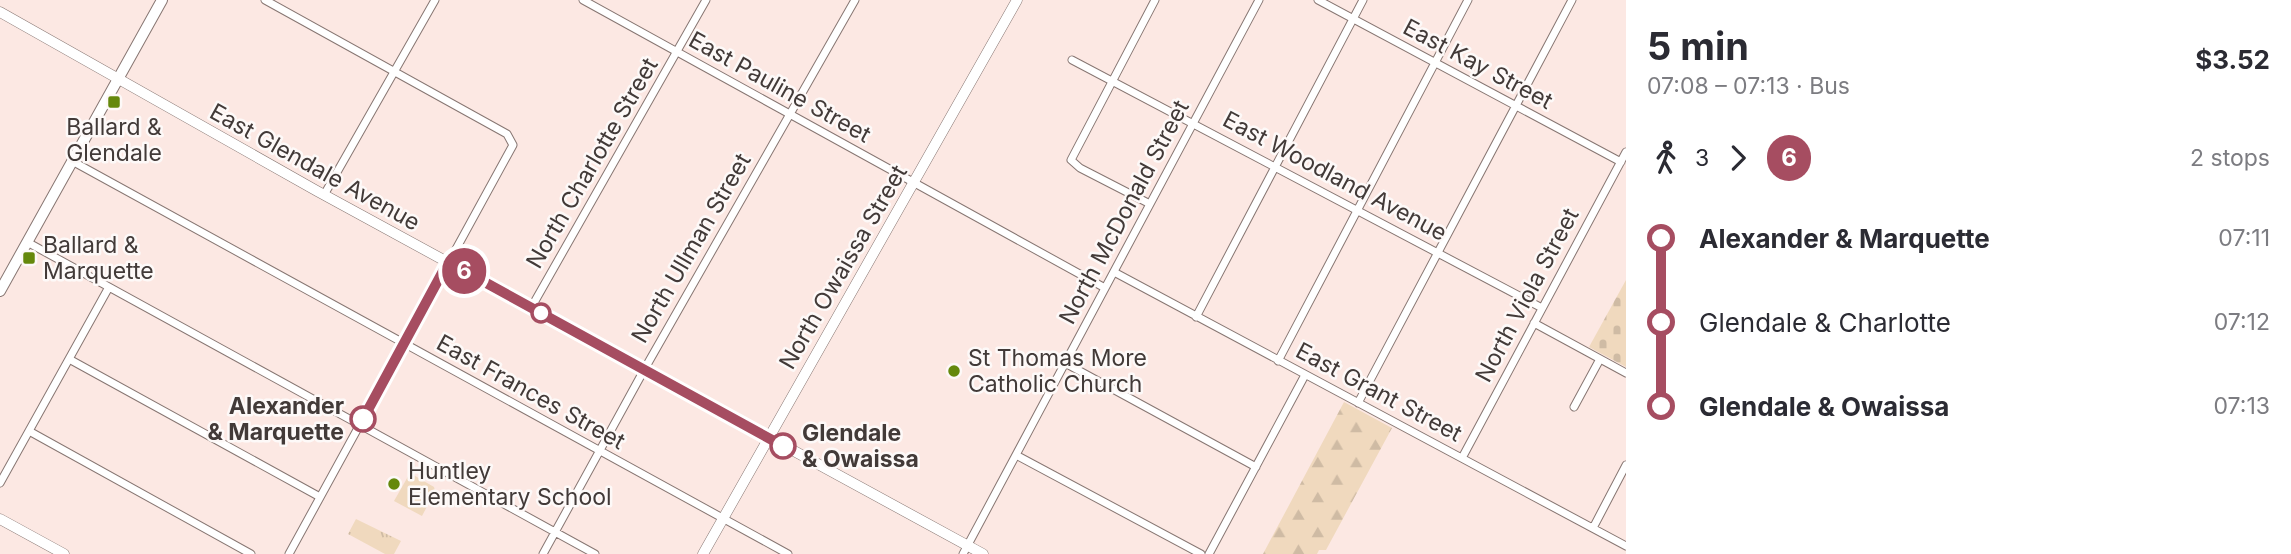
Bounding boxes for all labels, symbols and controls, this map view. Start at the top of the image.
street label: East Kay Street [1398,13,1558,115]
text: 5 min [1647,23,1749,69]
street label: East Pauline Street [684,25,876,149]
text: $3.52 [2195,44,2270,75]
street label: North Charlotte Street [520,52,664,273]
text: 07:08 – 07:13 · Bus [1647,72,1850,100]
marker: Ballard & Glendale [106,94,122,110]
street label: North McDonald Street [1053,95,1195,329]
street label: East Glendale Avenue [205,98,425,236]
street label: East Woodland Avenue [1218,105,1452,247]
place label: Ballard & Glendale [66,113,162,167]
icon: walk [1647,139,1685,177]
icon: forward [1719,139,1757,177]
text: 6 [1781,143,1797,172]
text: 3 [1695,144,1709,172]
text: 2 stops [2190,144,2270,172]
street label: North Ullman Street [625,148,757,348]
street label: North Owaissa Street [773,159,913,374]
street label: North Viola Street [1469,203,1585,387]
text: Alexander & Marquette [1699,223,1990,254]
text: 07:11 [2218,224,2270,252]
place label: Ballard & Marquette [43,231,154,285]
line badge: 6 [441,248,487,294]
marker: Ballard & Marquette [21,250,37,266]
text: 6 [456,256,472,285]
unlabelled marker [531,303,551,323]
text: Glendale & Charlotte [1699,307,1951,338]
text: 07:12 [2214,308,2270,336]
street label: East Frances Street [432,329,630,456]
street label: East Grant Street [1291,336,1467,448]
place label: St Thomas More Catholic Church [968,344,1147,398]
marker: St Thomas More Catholic Church [946,363,962,379]
text: Glendale & Owaissa [1699,391,1949,422]
place label: Alexander & Marquette [207,392,344,446]
text: 07:13 [2214,392,2270,420]
marker: Alexander & Marquette [350,406,376,432]
place label: Glendale & Owaissa [802,419,919,473]
marker: Glendale & Owaissa [770,433,796,459]
place label: Huntley Elementary School [408,457,612,511]
marker: Huntley Elementary School [386,476,402,492]

